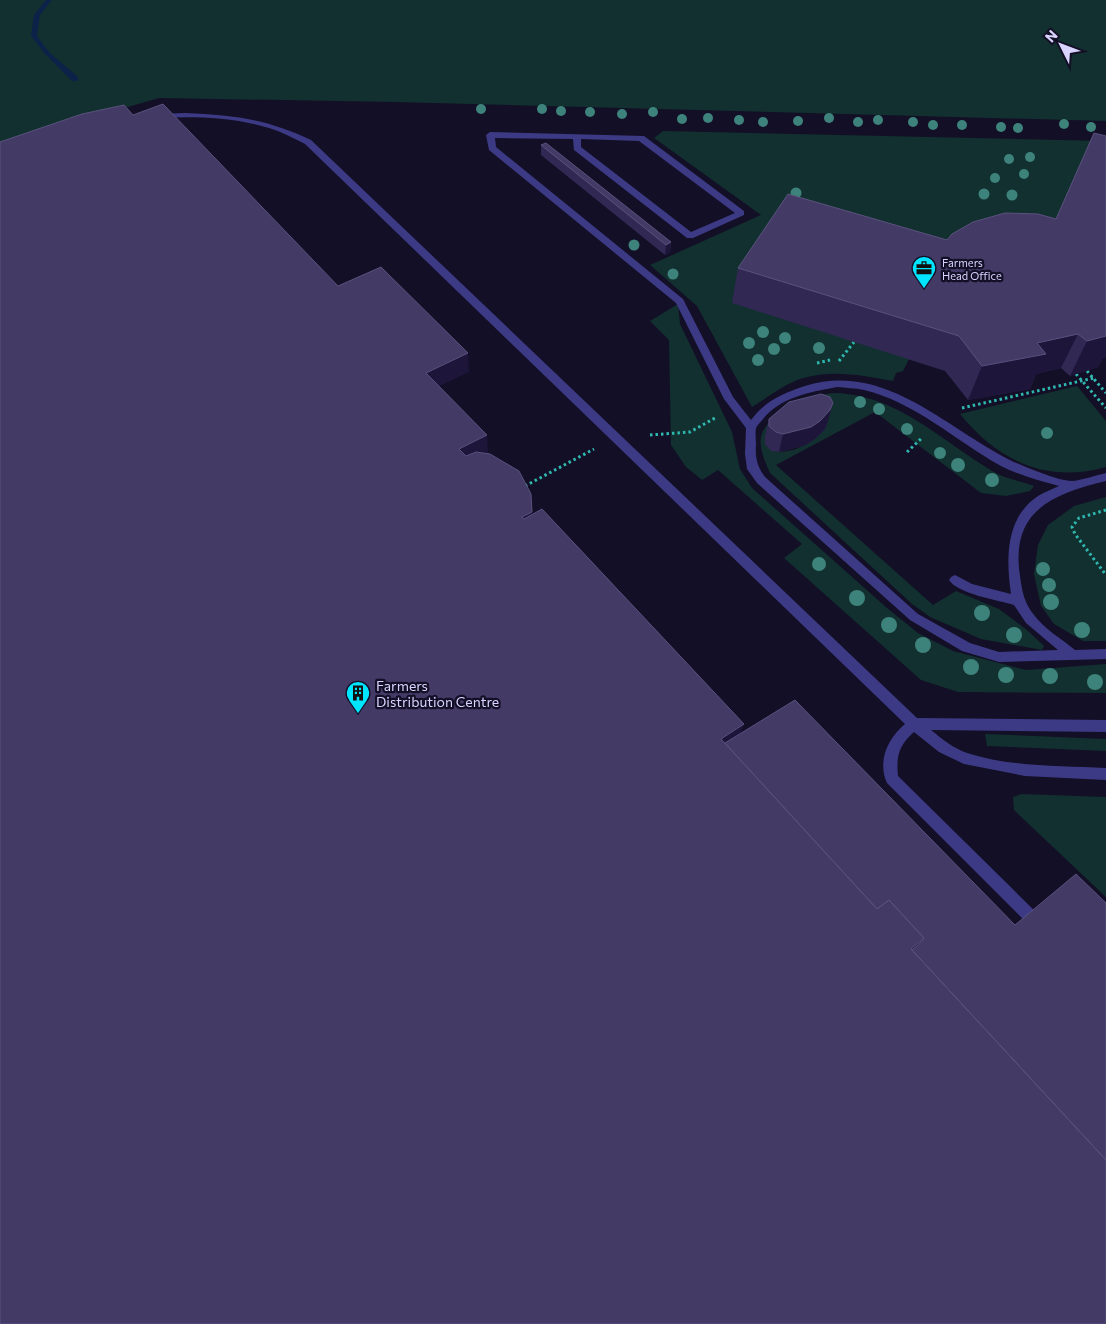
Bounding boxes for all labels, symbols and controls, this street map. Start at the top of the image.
north arrow [1036,20,1086,70]
text: N [1041,26,1061,46]
office icon: Farmers Head Office [911,255,937,289]
place label: Farmers Head Office [942,256,1002,282]
place label: Farmers Distribution Centre [376,677,499,710]
building icon: Farmers Distribution Centre [345,680,371,714]

